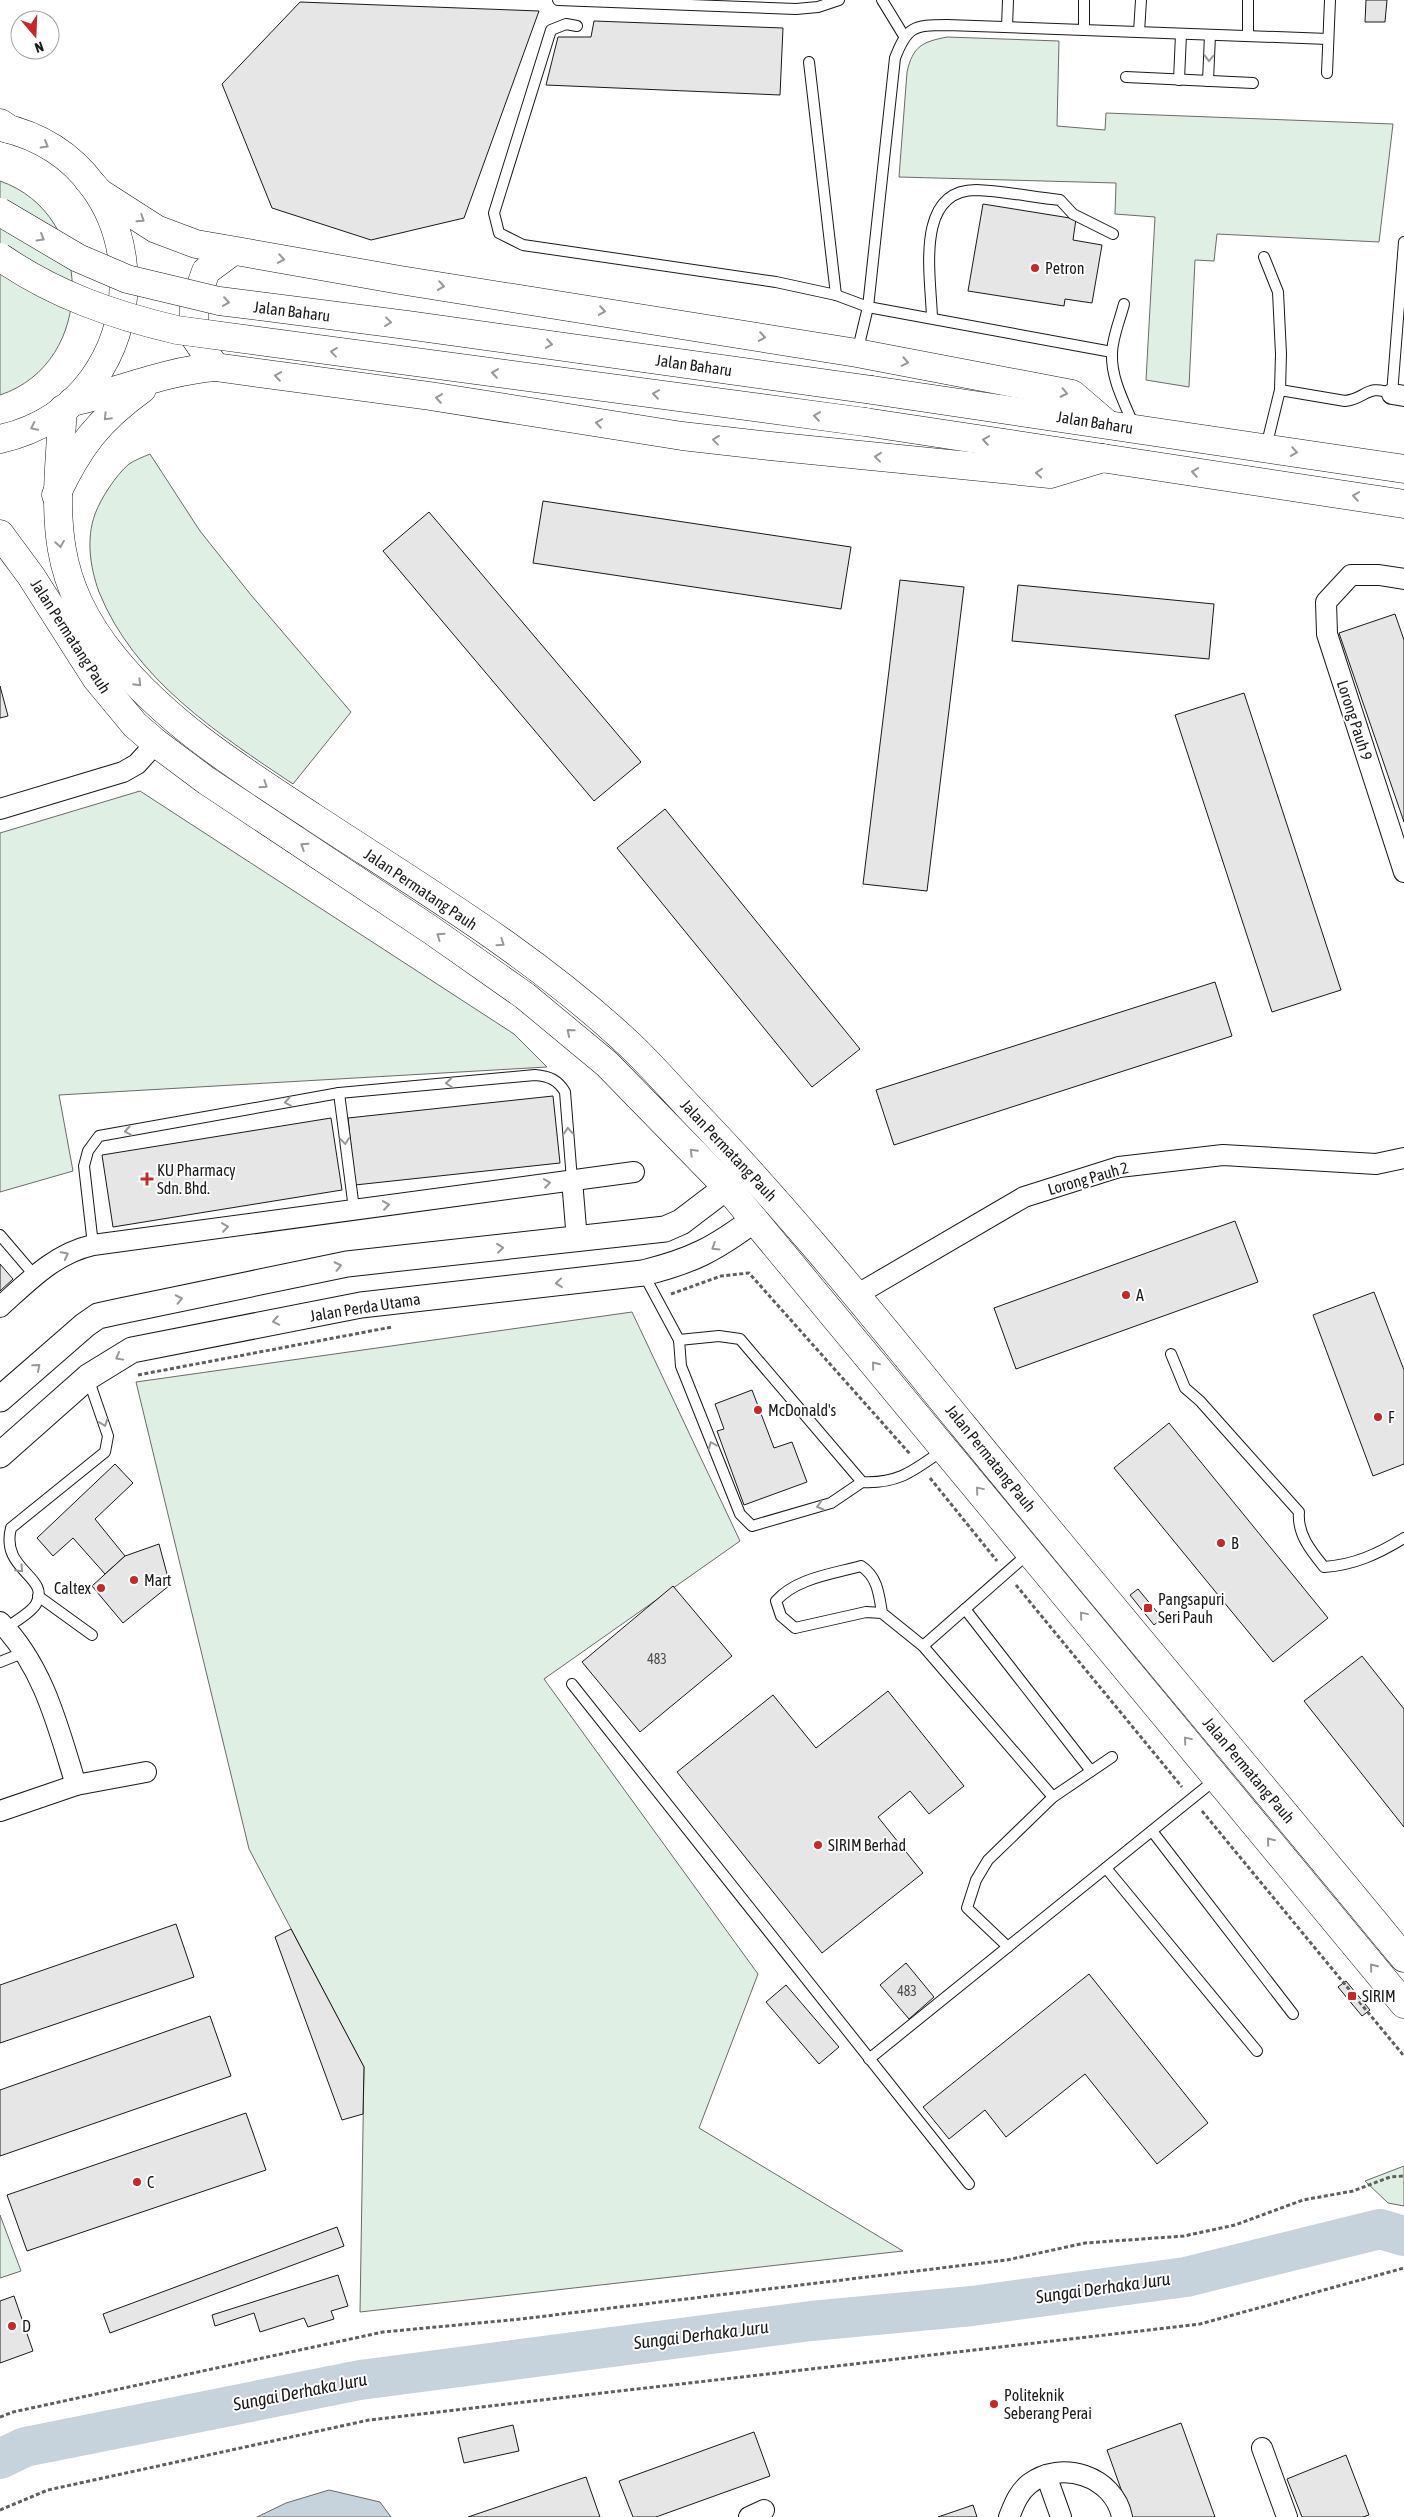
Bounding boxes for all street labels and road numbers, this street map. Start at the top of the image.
street label: Jalan Baharu [253,297,331,325]
street label: Jalan Baharu [655,351,733,379]
street label: Jalan Baharu [1056,407,1134,437]
street label: Jalan Permatang Pauh [27,576,115,697]
street label: Lorong Pauh 9 [1333,678,1376,763]
street label: Jalan Permatang Pauh [361,845,481,934]
street label: Jalan Permatang Pauh [677,1096,781,1205]
street label: Lorong Pauh 2 [1046,1158,1131,1199]
street label: Jalan Perda Utama [309,1289,421,1325]
street label: Jalan Permatang Pauh [942,1401,1040,1516]
street label: Jalan Permatang Pauh [1199,1714,1298,1827]

